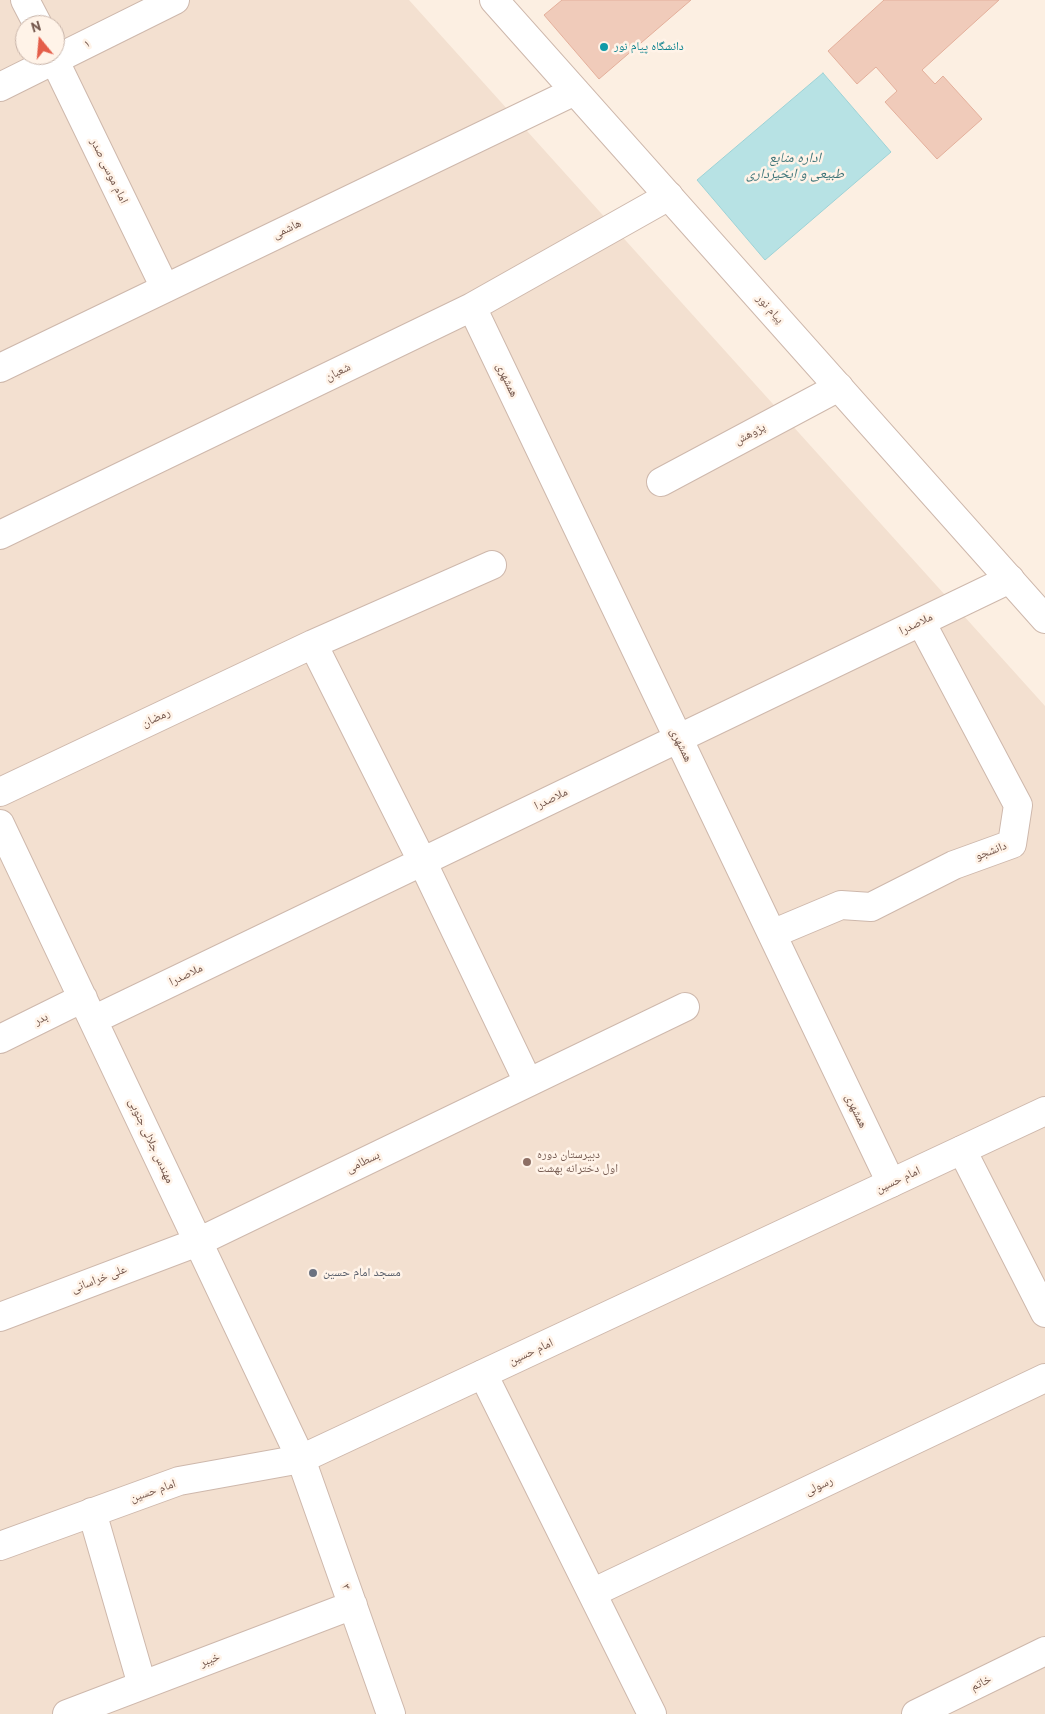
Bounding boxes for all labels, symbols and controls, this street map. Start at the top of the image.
north arrow [15,15,65,65]
text: N [29,17,43,37]
street label: ۱ [81,36,93,52]
place label: دانشگاه پیام نور [614,40,684,54]
marker: دانشگاه پیام نور [598,41,610,53]
street label: امام موسی صدر [87,136,131,206]
water label: اداره منابع طبیعی و ابخیزداری [746,150,844,182]
street label: هاشمی [270,216,304,242]
street label: پیام نور [753,292,787,326]
street label: شعبان [323,360,353,384]
street label: همشهری [493,361,521,399]
street label: پژوهش [732,420,768,448]
street label: ملاصدرا [897,610,935,638]
street label: رمضان [140,705,172,731]
street label: همشهری [667,726,695,764]
street label: ملاصدرا [532,785,570,813]
street label: دانشجو [973,838,1009,864]
street label: ملاصدرا [167,961,205,989]
street label: بدر [32,1010,50,1028]
street label: همشهری [842,1092,870,1130]
street label: مهندس جلالی جنوبی [125,1096,177,1186]
street label: بسطامی [344,1148,382,1176]
place label: دبیرستان دوره اول دخترانه بهشت [537,1148,618,1176]
marker: دبیرستان دوره اول دخترانه بهشت [521,1156,533,1168]
street label: امام حسین [873,1163,923,1197]
street label: علی خراسانی [69,1262,129,1296]
place label: مسجد امام حسین [323,1266,401,1280]
marker: مسجد امام حسین [307,1267,319,1279]
street label: امام حسین [506,1335,556,1369]
street label: رسولی [803,1473,835,1499]
street label: امام حسین [128,1476,178,1506]
street label: ۳ [338,1582,354,1592]
street label: خیبر [198,1650,222,1670]
street label: خاتم [968,1672,994,1694]

